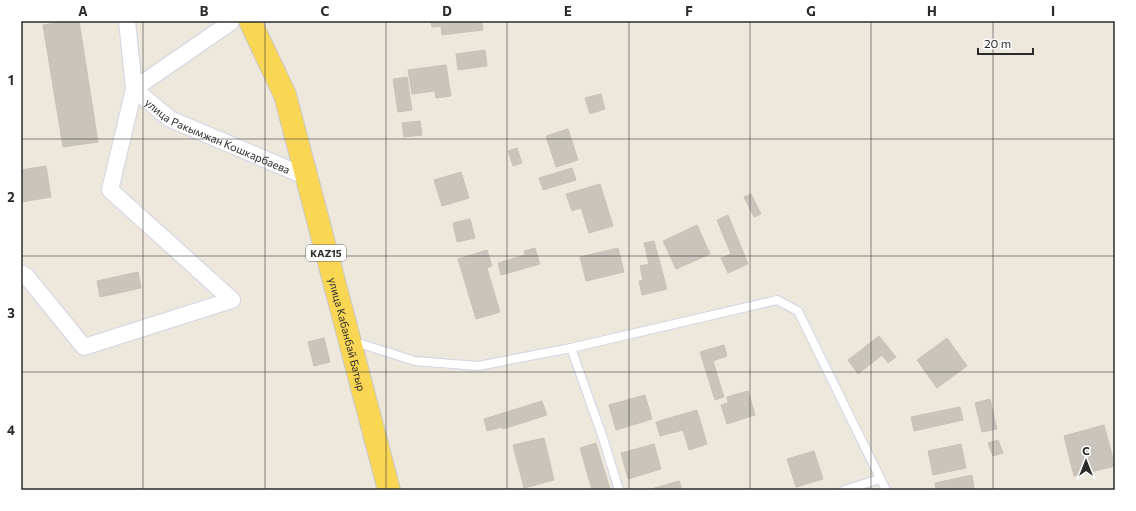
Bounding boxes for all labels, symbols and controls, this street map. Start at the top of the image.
text: A [78,3,88,19]
text: B [200,3,209,19]
text: C [321,3,330,19]
text: D [442,3,452,19]
text: E [564,3,572,19]
text: F [685,3,693,19]
text: G [806,3,816,19]
text: H [927,3,937,19]
text: I [1051,3,1055,19]
scale bar [978,30,1033,56]
text: 20 m [984,36,1011,50]
text: 1 [8,72,14,88]
street label: улица Ракымжан Кошкарбаева [143,95,292,176]
text: 2 [7,189,15,205]
road number: KAZ15 [306,245,346,261]
street label: улица Кабанбай Батыр [327,276,369,392]
text: 3 [7,305,15,321]
text: 4 [7,422,15,438]
north arrow [1066,441,1106,481]
text: С [1082,444,1090,457]

